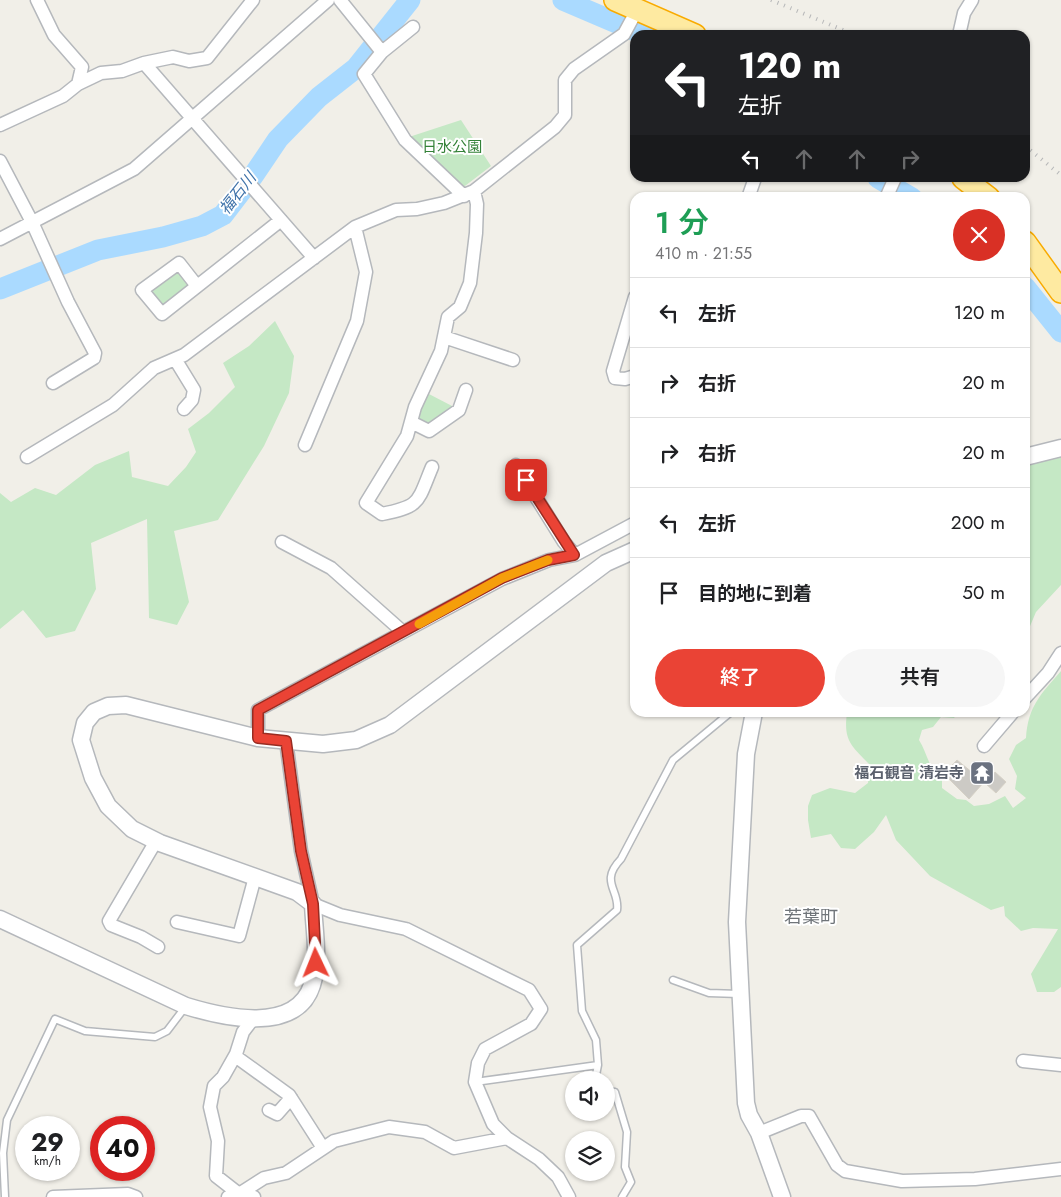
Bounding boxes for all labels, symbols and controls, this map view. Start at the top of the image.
text: 120 m [738,41,841,91]
icon: left [655,50,720,115]
text: 左折 [738,89,782,121]
park label: 日水公園 [422,136,482,158]
icon: left [737,145,765,173]
icon: ahead [790,145,818,173]
icon: ahead [843,145,871,173]
icon: right [896,145,924,173]
water label: 福石川 [214,166,262,219]
text: 1 分 [655,201,709,244]
button: close [953,209,1005,261]
text: 410 m · 21:55 [655,242,752,265]
icon: left [655,299,683,327]
text: 120 m [954,299,1005,326]
text: 左折 [698,300,736,327]
icon: right [655,369,683,397]
text: 20 m [962,369,1005,396]
text: 右折 [698,370,736,397]
icon: right [655,439,683,467]
text: 20 m [962,439,1005,466]
text: 右折 [698,440,736,467]
pin [505,459,547,501]
icon: arrive [512,466,540,494]
icon: left [655,509,683,537]
text: 200 m [951,509,1005,536]
text: 左折 [698,510,736,537]
icon: arrive [655,579,683,607]
text: 50 m [962,579,1005,606]
text: 目的地に到着 [698,580,812,607]
button: 終了 [655,649,825,707]
button: 共有 [835,649,1005,707]
temple icon: 福石観音 清岩寺 [969,760,995,786]
place label: 福石観音 清岩寺 [853,762,964,784]
district label: 若葉町 [784,904,838,930]
position arrow [289,936,341,988]
map controls [565,1071,615,1181]
button: sound [565,1071,615,1121]
speed limit sign: 40 [90,1116,155,1181]
text: 29 [31,1124,64,1160]
button: layers [565,1131,615,1181]
text: km/h [34,1152,61,1170]

